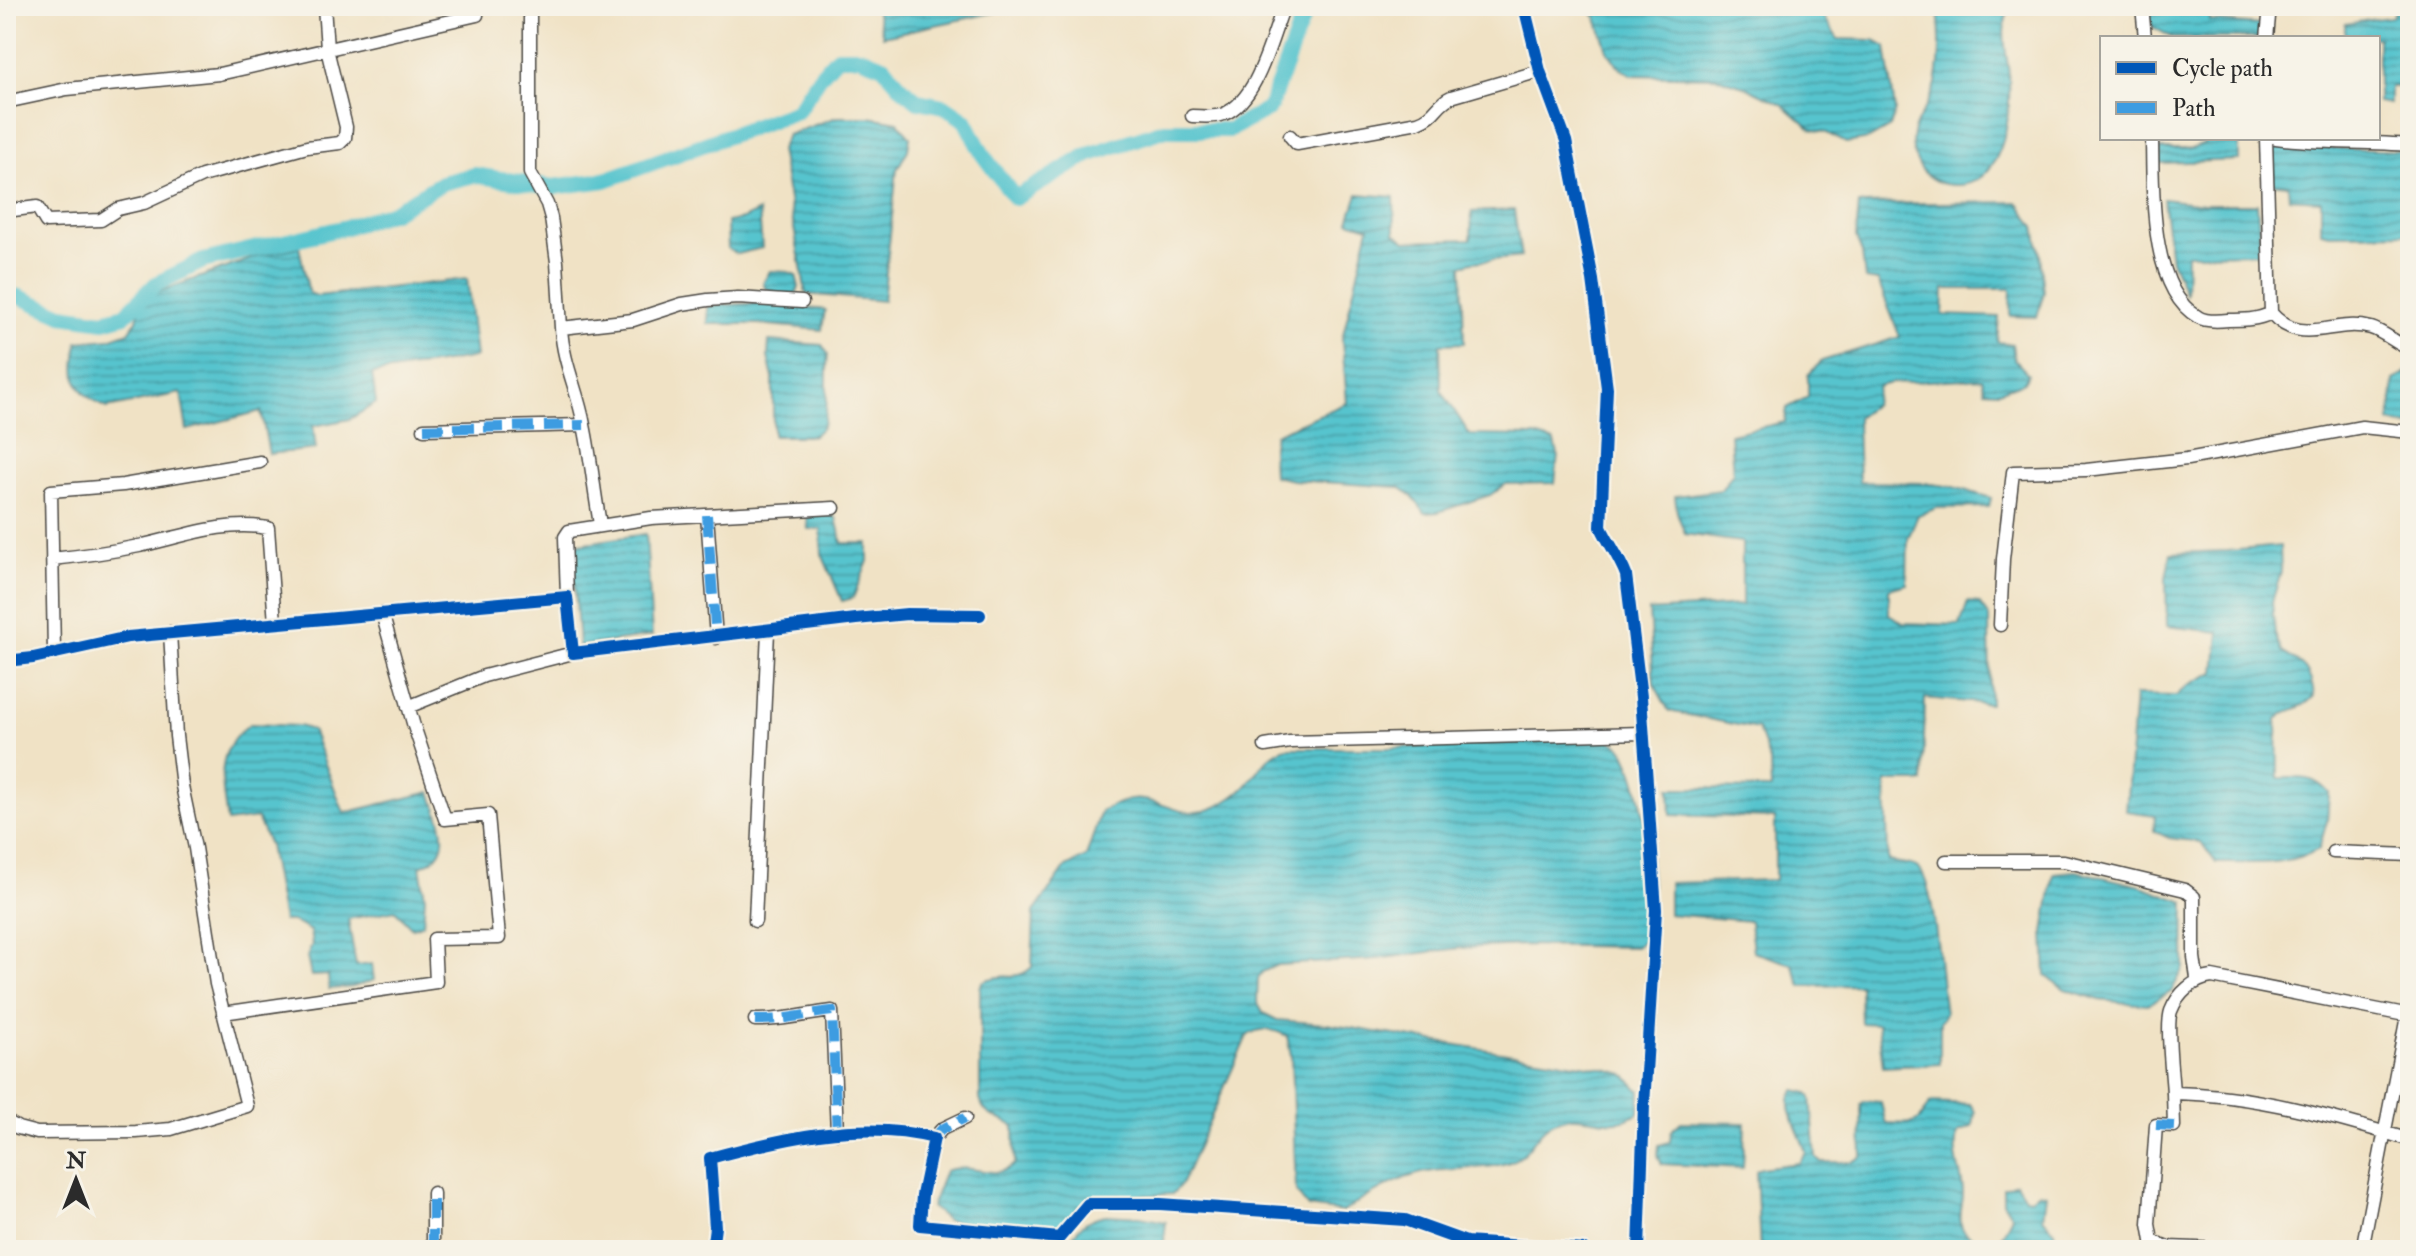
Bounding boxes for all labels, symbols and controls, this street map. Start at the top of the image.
legend [2100,36,2380,140]
text: Cycle path [2172,53,2273,84]
text: Path [2172,93,2216,124]
north arrow [36,1140,116,1220]
text: N [65,1147,86,1175]

